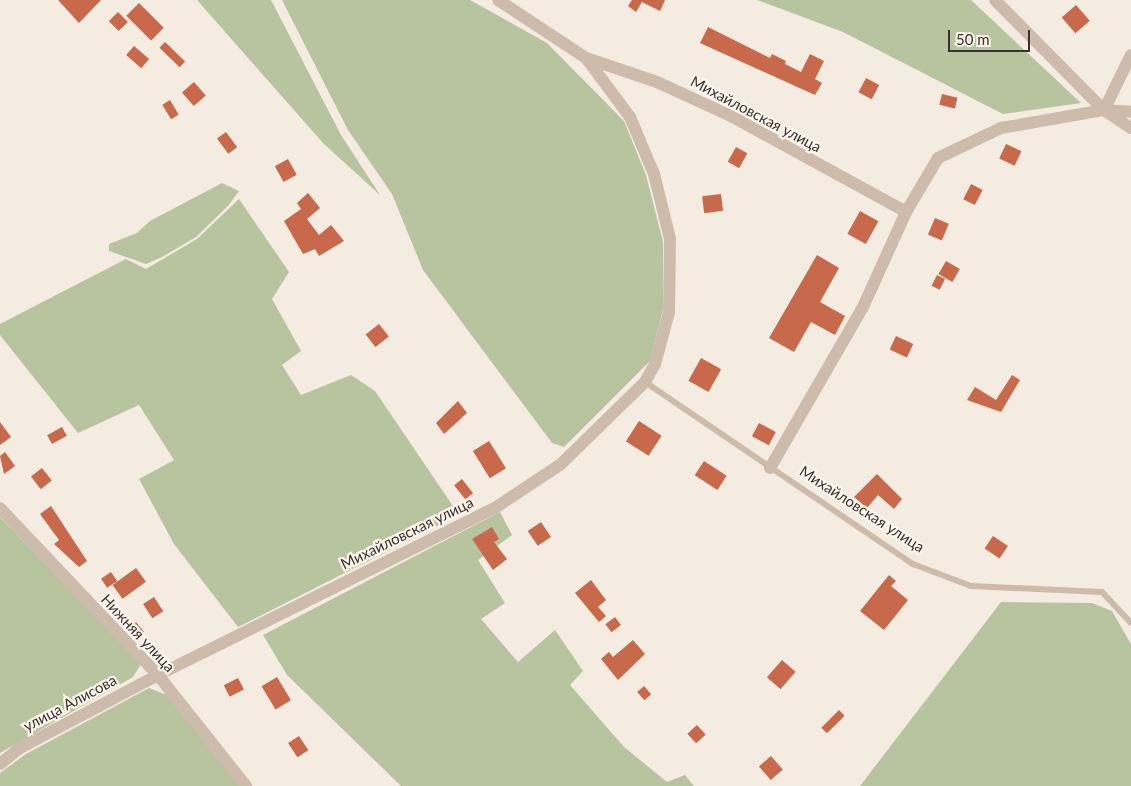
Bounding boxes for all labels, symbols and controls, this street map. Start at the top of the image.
scale bar [951,20,1034,52]
text: 50 m [956,30,990,48]
street label: Михайловская улица [688,72,824,156]
street label: Михайловская улица [796,462,928,556]
street label: Михайловская улица [338,493,476,573]
street label: Нижняя улица [97,590,179,676]
street label: улица Алисова [20,671,120,735]

